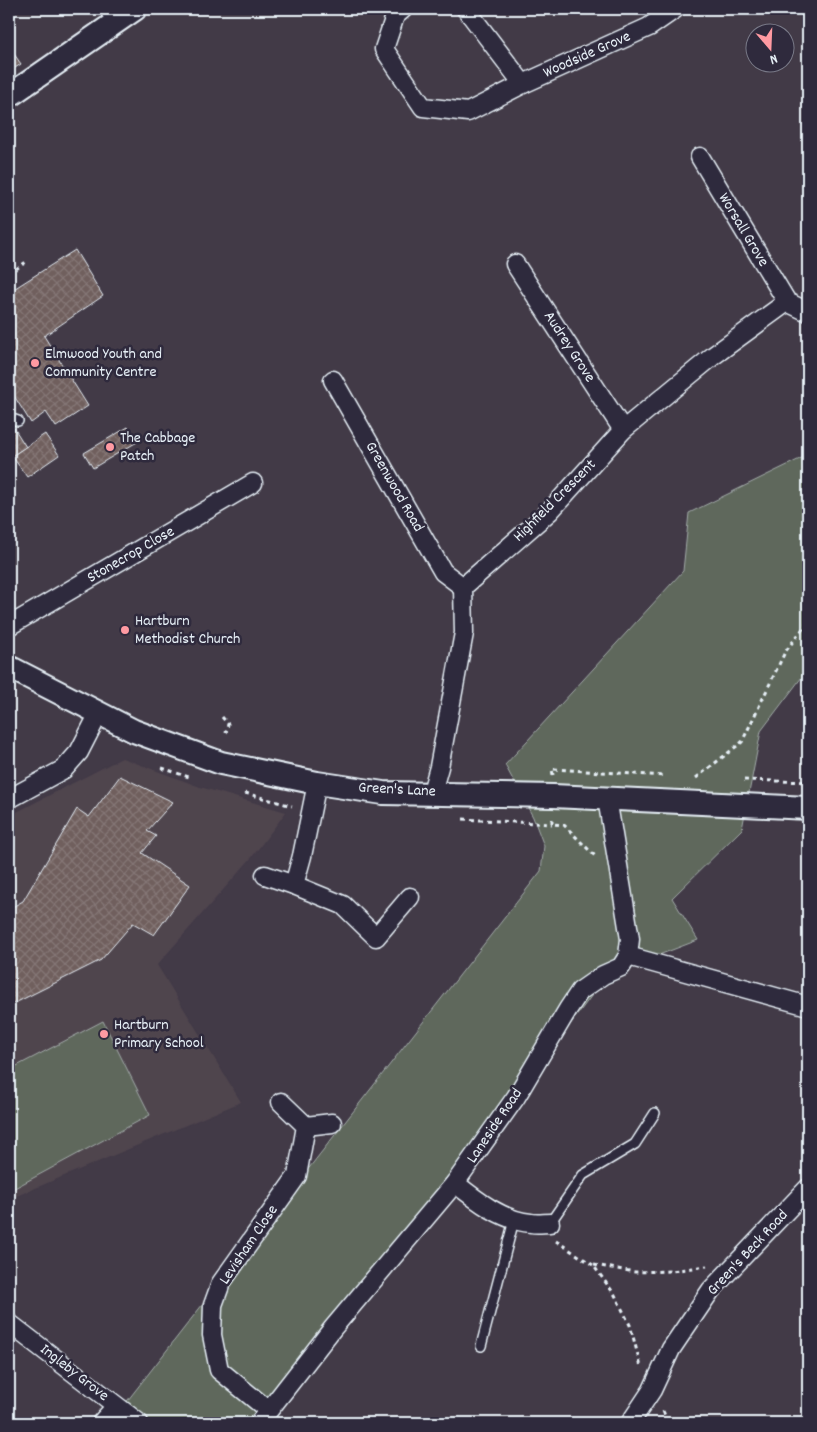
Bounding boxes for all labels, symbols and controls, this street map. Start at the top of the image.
north arrow [744,22,794,72]
street label: Woodside Grove [540,25,634,85]
text: N [767,48,780,69]
street label: Worsall Grove [712,189,774,271]
street label: Audrey Grove [537,307,601,387]
place label: Elmwood Youth and Community Centre [45,343,162,384]
marker: Elmwood Youth and Community Centre [29,357,41,369]
place label: The Cabbage Patch [120,427,195,468]
street label: Greenwood Road [359,437,429,537]
marker: The Cabbage Patch [104,441,116,453]
street label: Highfield Crescent [508,454,602,548]
street label: Stonecrop Close [83,521,179,589]
place label: Hartburn Methodist Church [135,610,240,651]
marker: Hartburn Methodist Church [119,624,131,636]
street label: Green's Lane [358,776,436,804]
place label: Hartburn Primary School [114,1014,204,1055]
marker: Hartburn Primary School [98,1028,110,1040]
street label: Laneside Road [461,1084,529,1168]
street label: Levisham Close [214,1200,284,1290]
street label: Green's Beck Road [702,1205,794,1301]
street label: Ingleby Grove [35,1339,113,1407]

